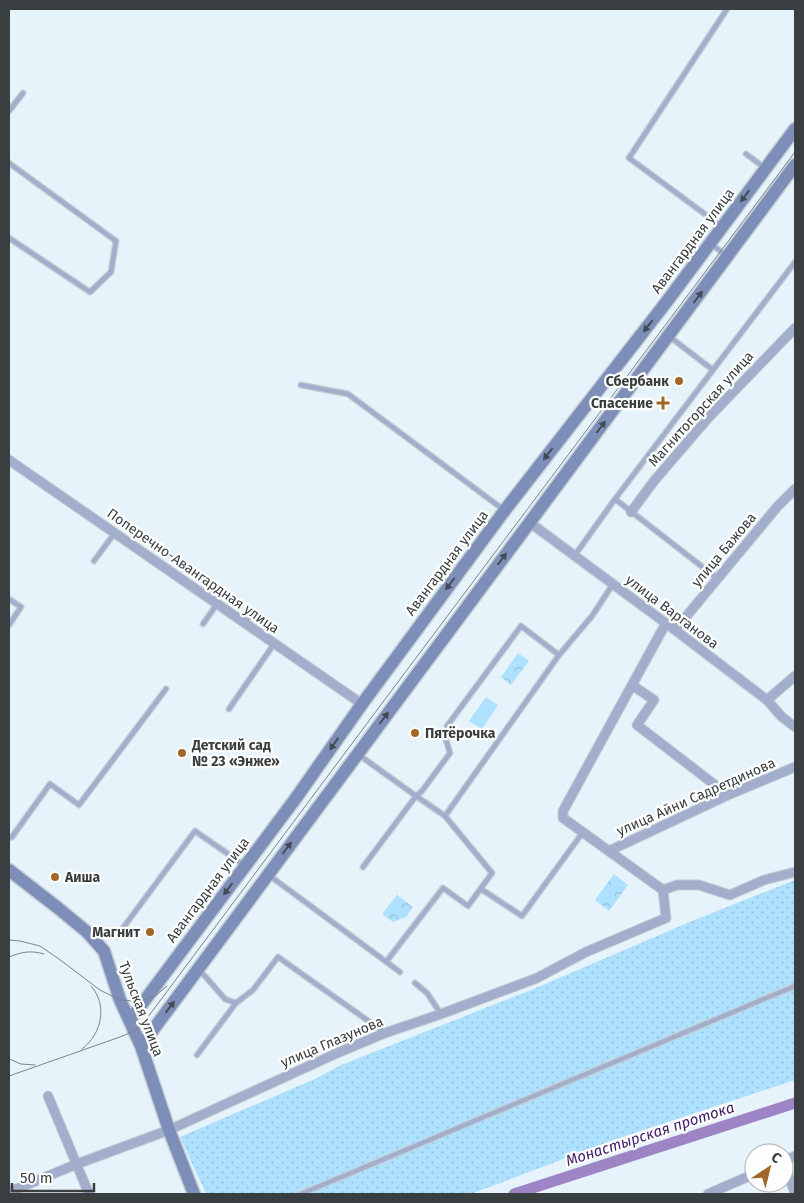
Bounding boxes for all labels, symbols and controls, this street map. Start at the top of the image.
street label: Авангардная улица [648,185,738,297]
one-way arrow [740,189,751,202]
one-way arrow [692,291,703,304]
one-way arrow [642,319,653,332]
street label: Магнитогорская улица [645,348,757,470]
place label: Сбербанк [606,373,669,390]
marker: Сбербанк [673,375,685,387]
place label: Спасение [591,395,653,412]
marker: Спасение [657,397,669,409]
one-way arrow [595,421,606,434]
one-way arrow [543,447,554,460]
street label: Поперечно-Авангардная улица [104,505,282,637]
street label: Авангардная улица [402,507,492,619]
street label: улица Бажова [688,509,760,591]
one-way arrow [497,552,507,566]
street label: улица Варганова [622,571,722,653]
one-way arrow [445,577,455,591]
one-way arrow [379,712,390,725]
place label: Пятёрочка [425,725,496,742]
marker: Пятёрочка [409,727,421,739]
place label: Детский сад № 23 «Энже» [191,737,280,770]
one-way arrow [329,737,339,751]
marker: Детский сад № 23 «Энже» [176,747,188,759]
street label: улица Айни Садретдинова [614,754,778,840]
street label: Авангардная улица [163,834,253,946]
one-way arrow [282,842,293,855]
place label: Аиша [64,869,100,886]
marker: Аиша [49,871,61,883]
one-way arrow [222,882,233,895]
place label: Магнит [92,924,140,941]
marker: Магнит [144,926,156,938]
street label: Тульская улица [115,959,167,1059]
one-way arrow [164,1001,175,1014]
street label: улица Глазунова [278,1013,386,1071]
water label: Монастырская протока [563,1098,737,1170]
north arrow [744,1143,794,1193]
text: С [768,1148,784,1167]
scale bar [12,1160,95,1192]
text: 50 m [20,1169,53,1187]

